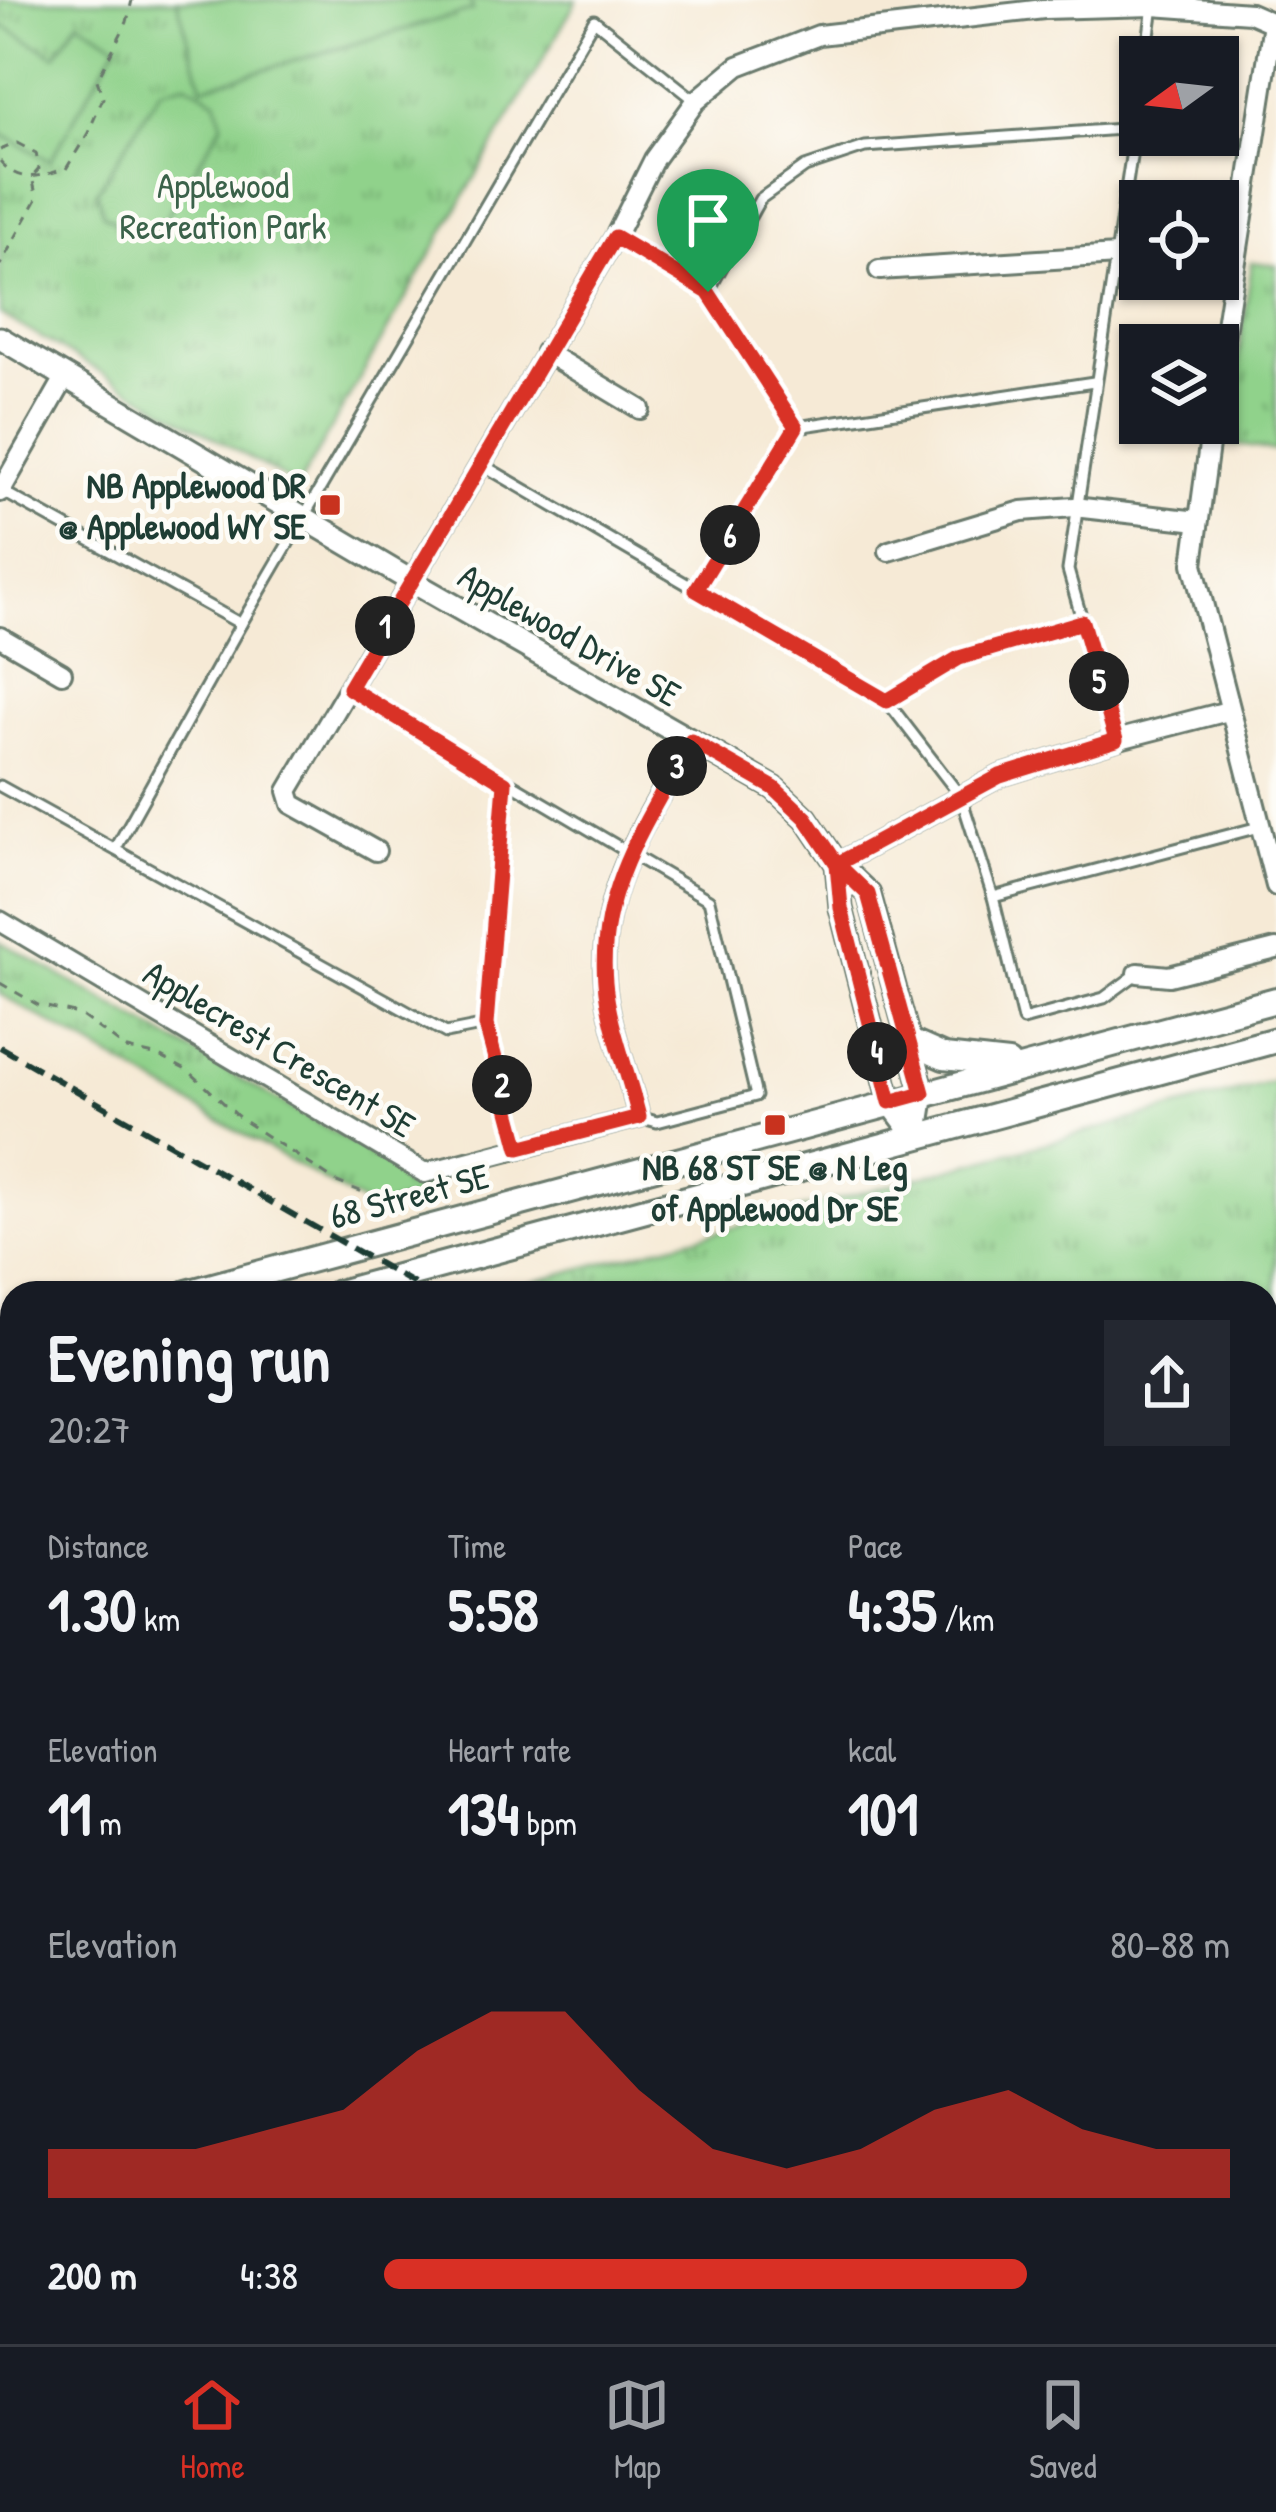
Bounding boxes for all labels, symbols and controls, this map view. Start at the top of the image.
north arrow [1119,36,1239,156]
map controls [1119,36,1239,444]
park label: Applewood Recreation Park [120,160,326,250]
pin [657,169,759,292]
button: locate [1119,180,1239,300]
icon: arrive [675,187,741,253]
button: layers [1119,324,1239,444]
place label: NB Applewood DR @ Applewood WY SE [59,460,306,551]
marker: NB Applewood DR @ Applewood WY SE [317,492,343,518]
pin: 6 [700,505,760,565]
text: 6 [723,513,737,557]
street label: Applewood Drive SE [450,551,690,717]
pin: 1 [355,596,415,656]
text: 1 [379,604,391,648]
pin: 5 [1069,651,1129,711]
text: 5 [1092,659,1106,703]
pin: 3 [647,736,707,796]
text: 3 [670,744,684,788]
street label: Applecrest Crescent SE [135,948,425,1148]
pin: 4 [847,1022,907,1082]
text: 4 [871,1030,883,1074]
pin: 2 [472,1055,532,1115]
text: 2 [494,1063,510,1107]
marker: NB 68 ST SE @ N Leg of Applewood Dr SE [762,1112,788,1138]
place label: NB 68 ST SE @ N Leg of Applewood Dr SE [642,1142,908,1233]
street label: 68 Street SE [324,1150,494,1240]
text: Evening run [48,1312,330,1402]
button: share [1104,1320,1230,1446]
text: 20:27 [48,1402,130,1455]
text: Distance [48,1524,149,1568]
text: Time [448,1524,506,1568]
text: Pace [848,1524,903,1568]
text: 1.30 [48,1568,136,1650]
text: 5:58 [448,1568,539,1650]
text: 4:35 [848,1568,937,1650]
text: km [136,1597,180,1641]
text: /km [937,1597,994,1641]
text: Elevation [48,1728,158,1772]
text: Heart rate [448,1728,571,1772]
text: kcal [848,1728,896,1772]
text: 11 [48,1772,92,1854]
text: 134 [448,1772,519,1854]
text: 101 [848,1772,918,1854]
text: m [92,1801,122,1845]
text: bpm [519,1801,577,1845]
text: Elevation [48,1917,178,1970]
text: 80–88 m [1110,1917,1230,1970]
text: 200 m [48,2248,137,2301]
text: 4:38 [240,2248,298,2301]
tab: Home [179,2372,245,2488]
tab: Map [604,2372,670,2488]
tab: Saved [1029,2372,1097,2488]

